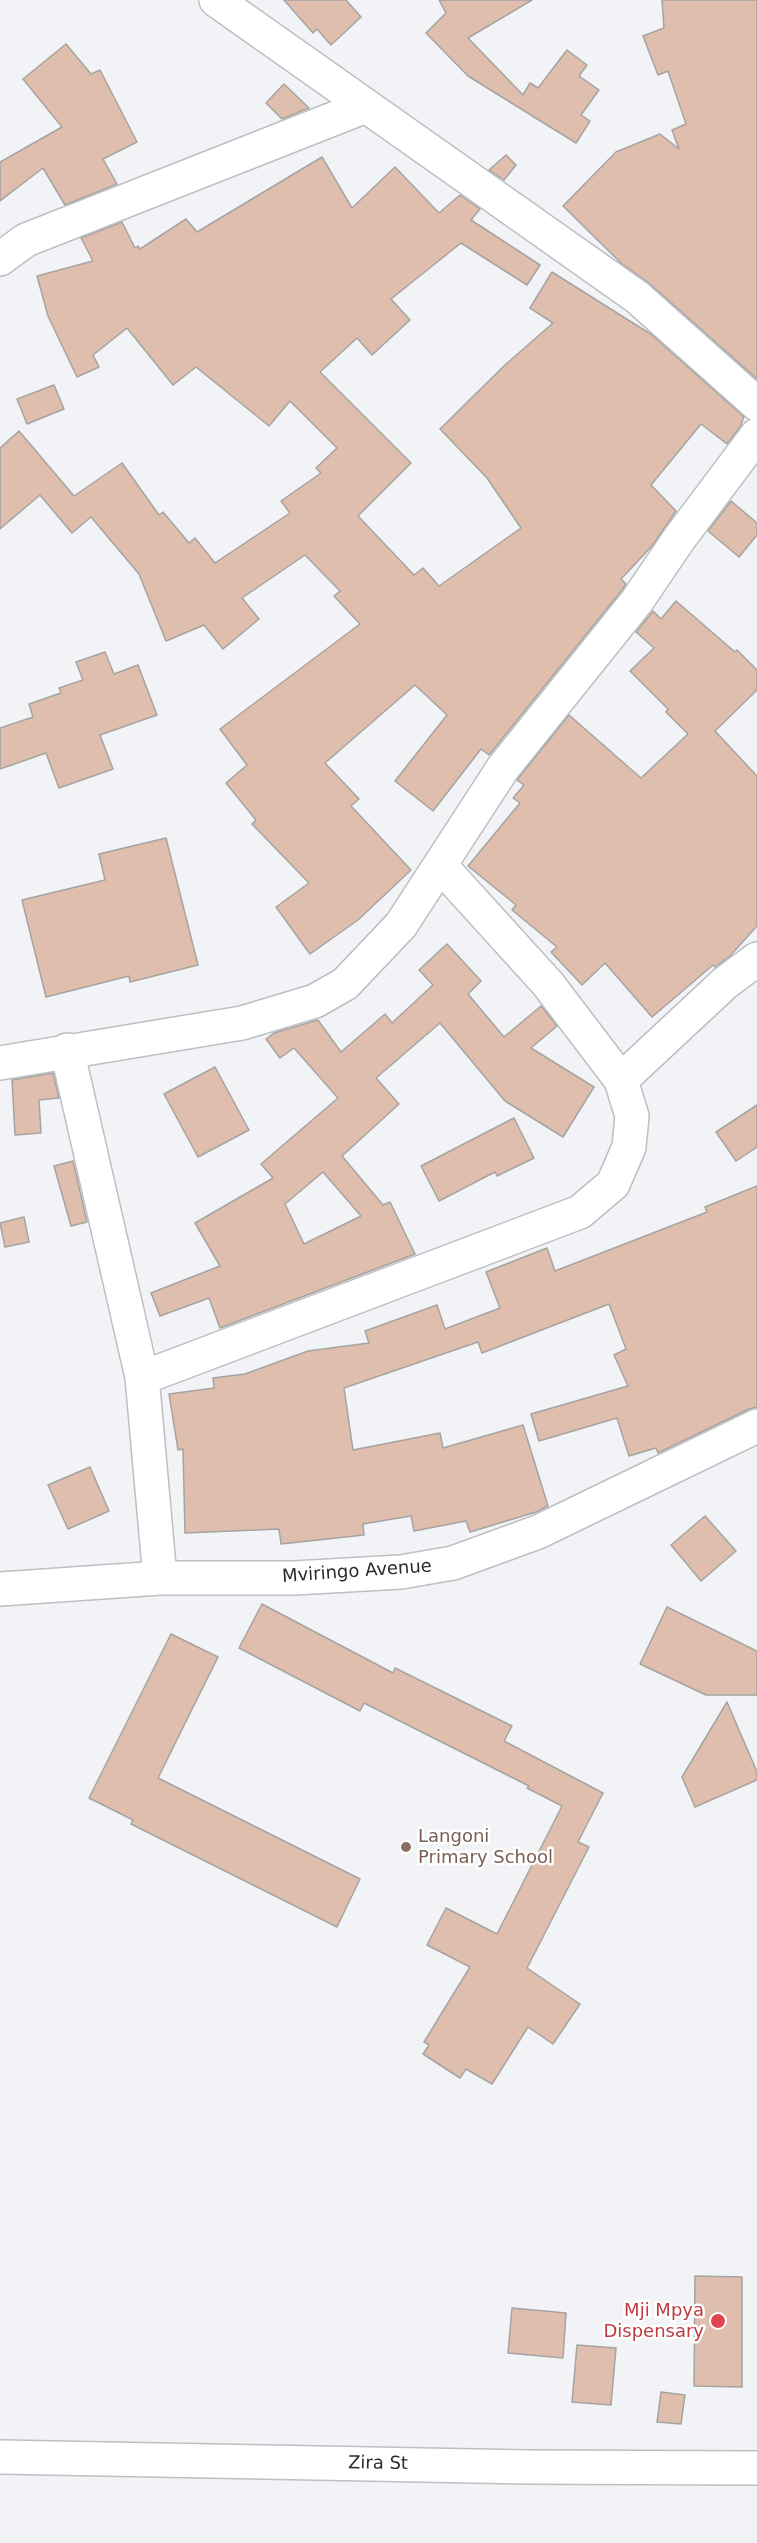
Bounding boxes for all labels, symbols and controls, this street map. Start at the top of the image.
street label: Mviringo Avenue [281,1556,433,1588]
place label: Langoni Primary School [418,1826,553,1868]
marker: Langoni Primary School [399,1840,413,1854]
place label: Mji Mpya Dispensary [603,2300,704,2342]
marker: Mji Mpya Dispensary [709,2312,727,2330]
street label: Zira St [348,2453,408,2475]

